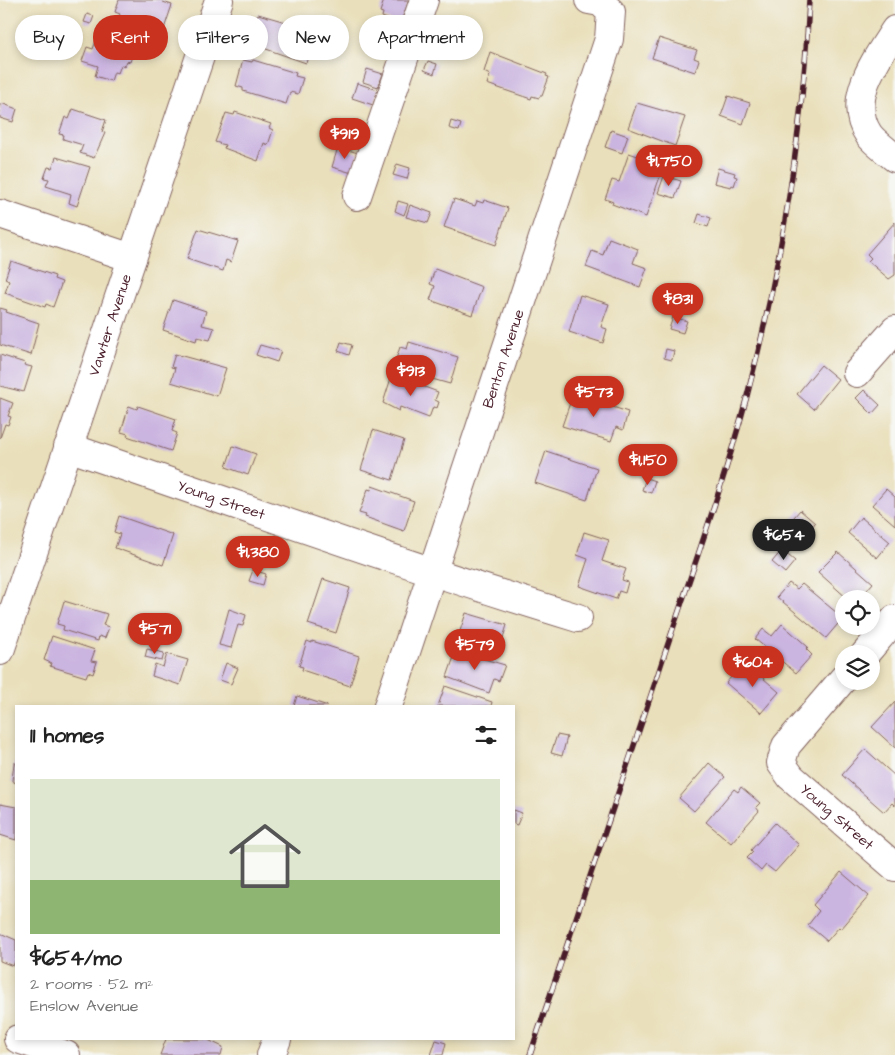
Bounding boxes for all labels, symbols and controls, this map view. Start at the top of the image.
chip: Buy [15,15,83,60]
chip: Rent [93,15,168,60]
chip: Filters [178,15,268,60]
chip: New [278,15,349,60]
chip: Apartment [359,15,483,60]
pin: $919 [315,118,375,160]
text: $919 [330,123,360,145]
pin: $1,750 [628,144,710,187]
text: $1,750 [646,150,692,172]
street label: Vawter Avenue [83,271,137,379]
pin: $831 [648,282,708,325]
text: $831 [663,288,693,310]
street label: Benton Avenue [477,306,530,411]
pin: $913 [381,354,441,397]
text: $913 [397,360,425,382]
pin: $573 [564,376,624,418]
text: $573 [575,381,613,403]
pin: $1,150 [607,444,689,486]
text: $1,150 [629,449,667,471]
street label: Young Street [174,475,268,525]
pin: $654 [754,518,814,561]
text: $654 [763,524,805,546]
pin: $1,380 [217,536,299,578]
text: $1,380 [237,541,279,563]
map controls [835,590,880,690]
button: locate [835,590,880,635]
pin: $571 [125,612,185,655]
text: $571 [139,618,171,640]
pin: $579 [445,628,505,671]
text: $579 [455,634,495,656]
button: layers [835,645,880,690]
pin: $604 [723,646,783,688]
text: $604 [733,651,773,673]
text: 11 homes [30,721,104,750]
icon: filters [472,721,500,749]
street label: Young Street [795,779,878,855]
icon: home [220,811,310,901]
text: $654/mo [30,944,122,973]
text: 2 rooms · 52 m² [30,973,153,995]
text: Enslow Avenue [30,995,138,1017]

